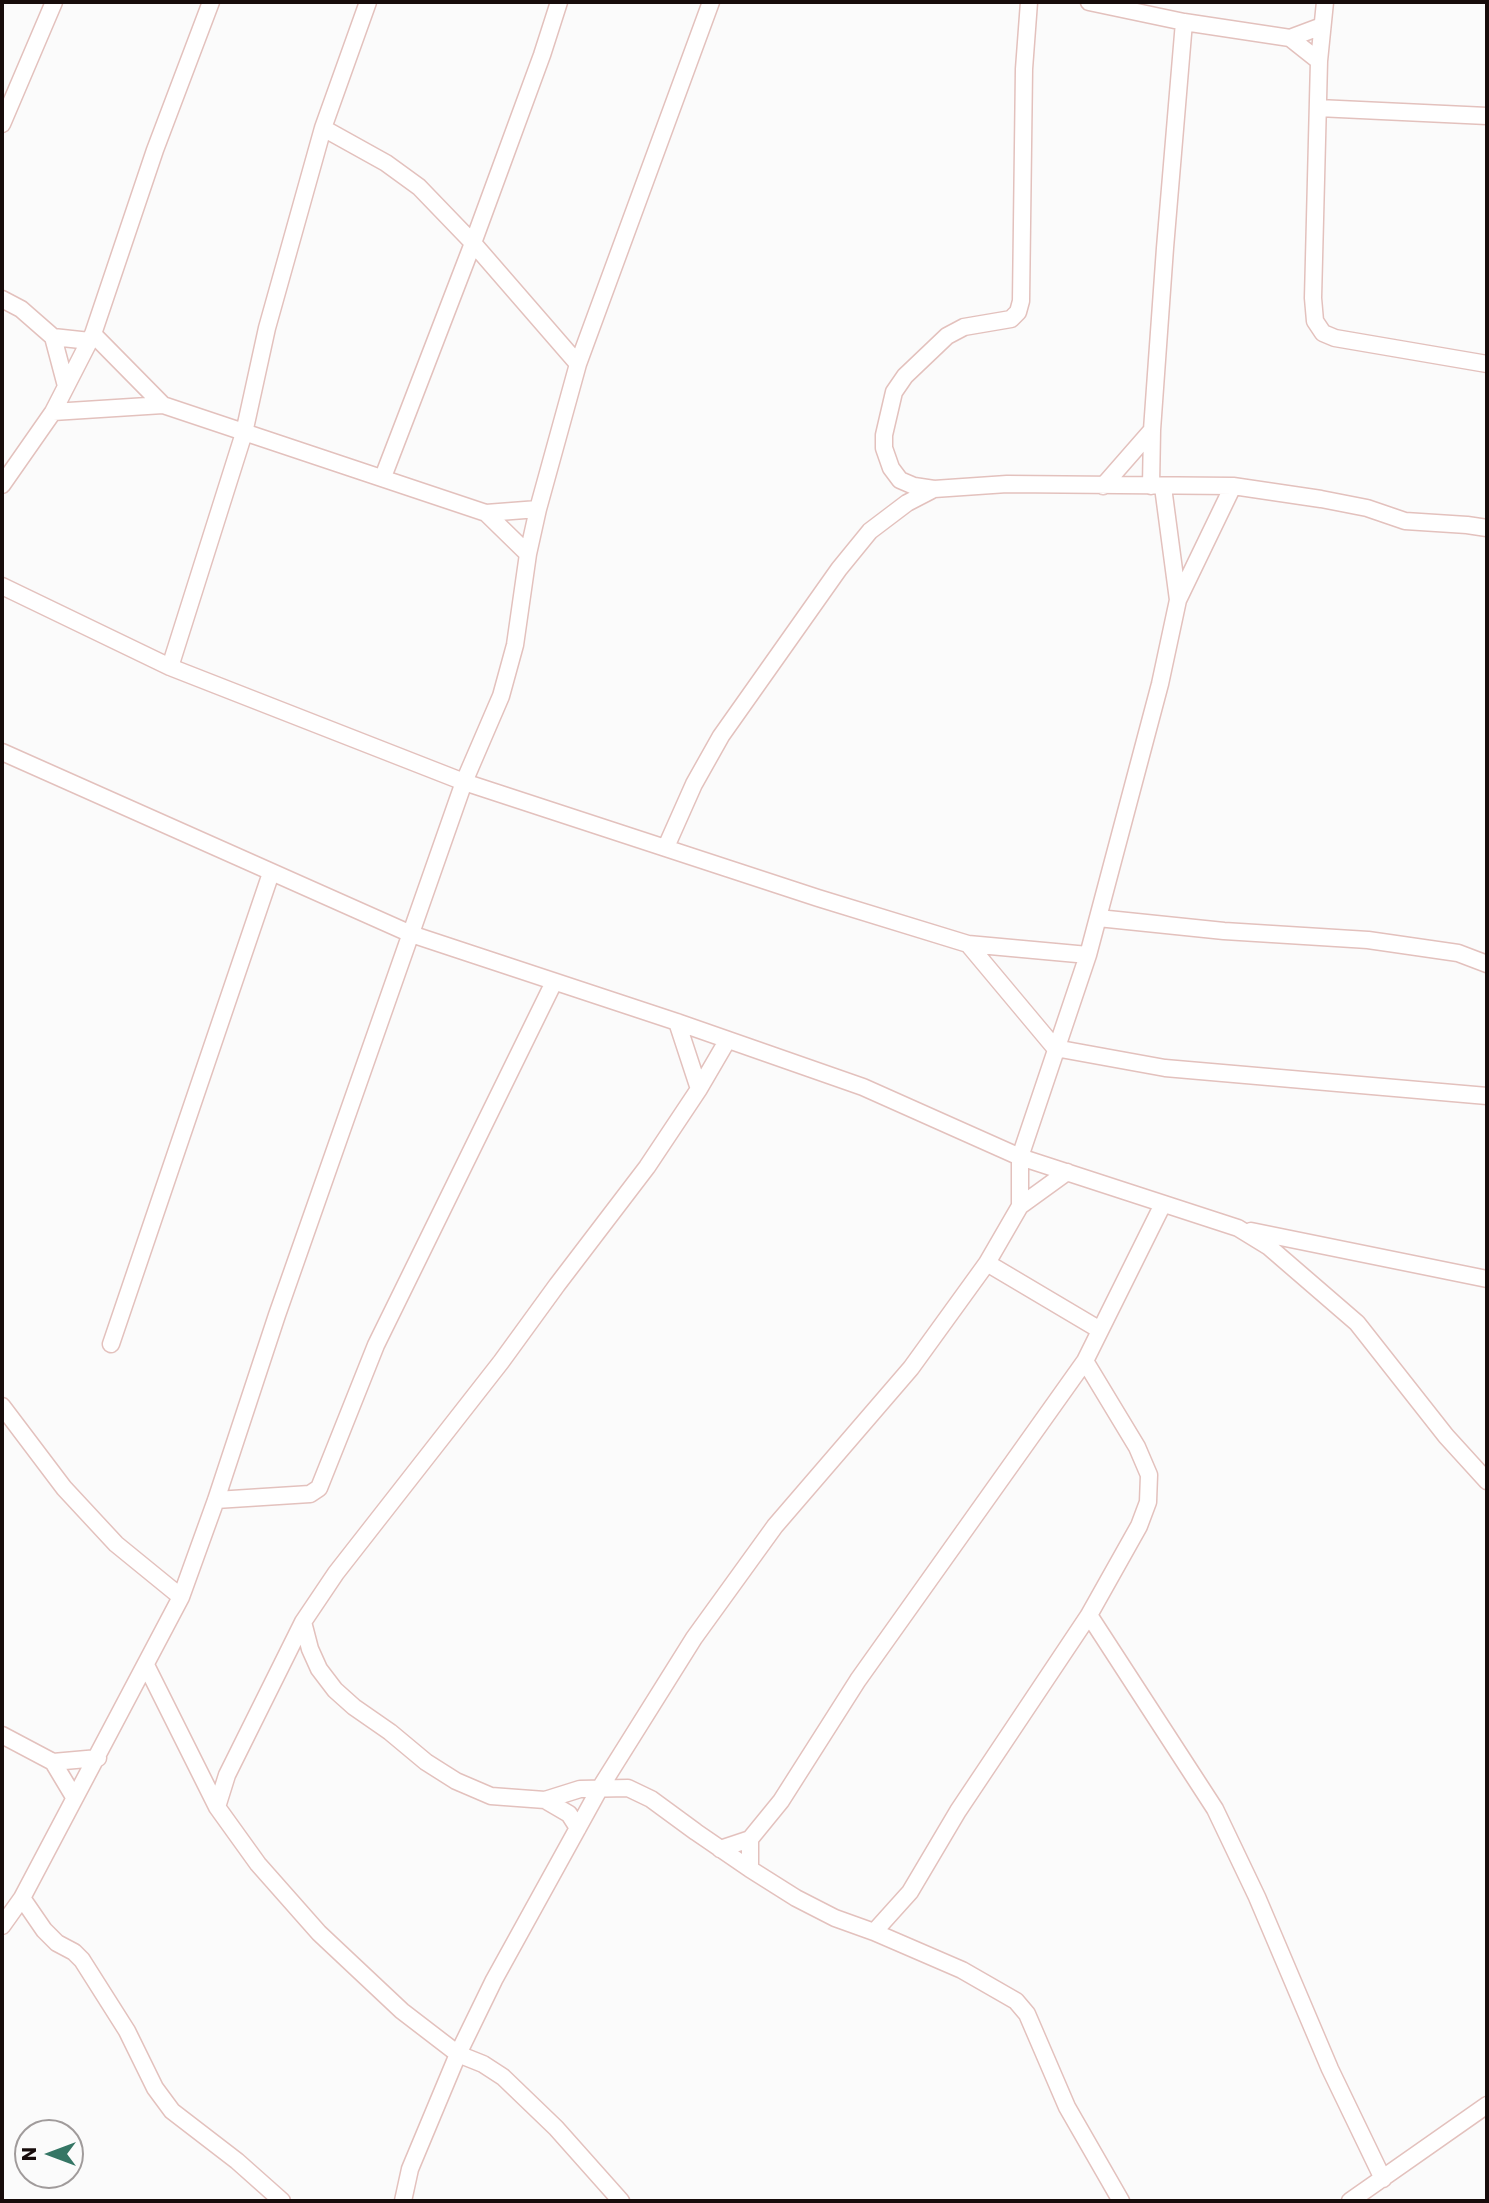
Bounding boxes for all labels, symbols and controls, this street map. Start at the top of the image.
north arrow [14,2119,84,2189]
text: N [16,2147,43,2161]

